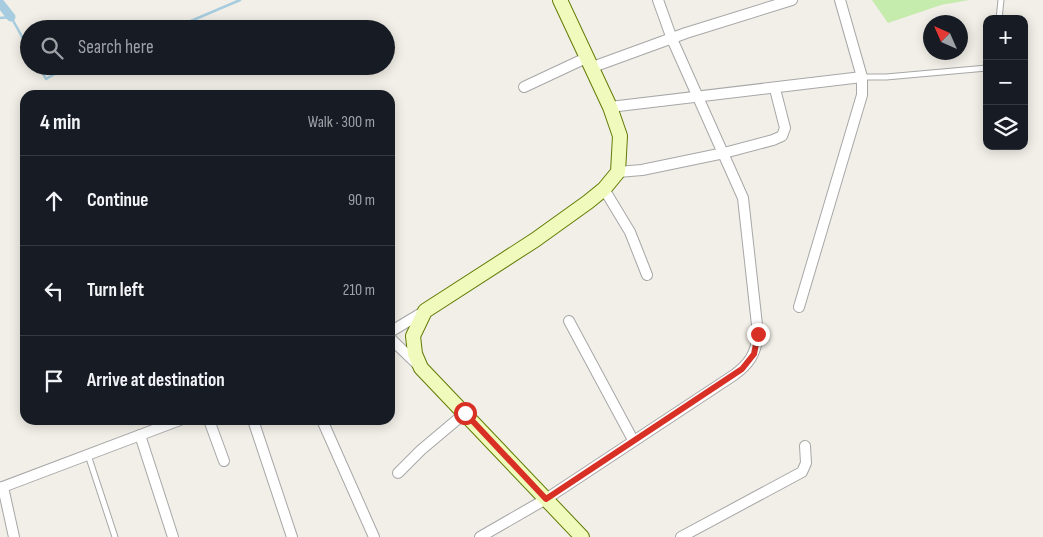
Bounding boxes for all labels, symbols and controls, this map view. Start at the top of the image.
north arrow [923,15,968,60]
map controls [983,15,1028,150]
button: + [983,15,1028,60]
search box [20,20,395,75]
icon: search [38,34,66,62]
text: Search here [78,36,154,59]
button: − [983,60,1028,105]
button: layers [983,105,1028,150]
text: 4 min [40,110,81,135]
text: Walk · 300 m [308,113,375,132]
icon: ahead [40,187,68,215]
text: Continue [87,189,148,212]
text: 90 m [348,191,375,210]
icon: left [40,277,68,305]
text: Turn left [87,279,144,302]
text: 210 m [343,281,375,300]
route end [747,323,770,346]
icon: arrive [40,367,68,395]
text: Arrive at destination [87,369,225,392]
route start [454,402,477,425]

